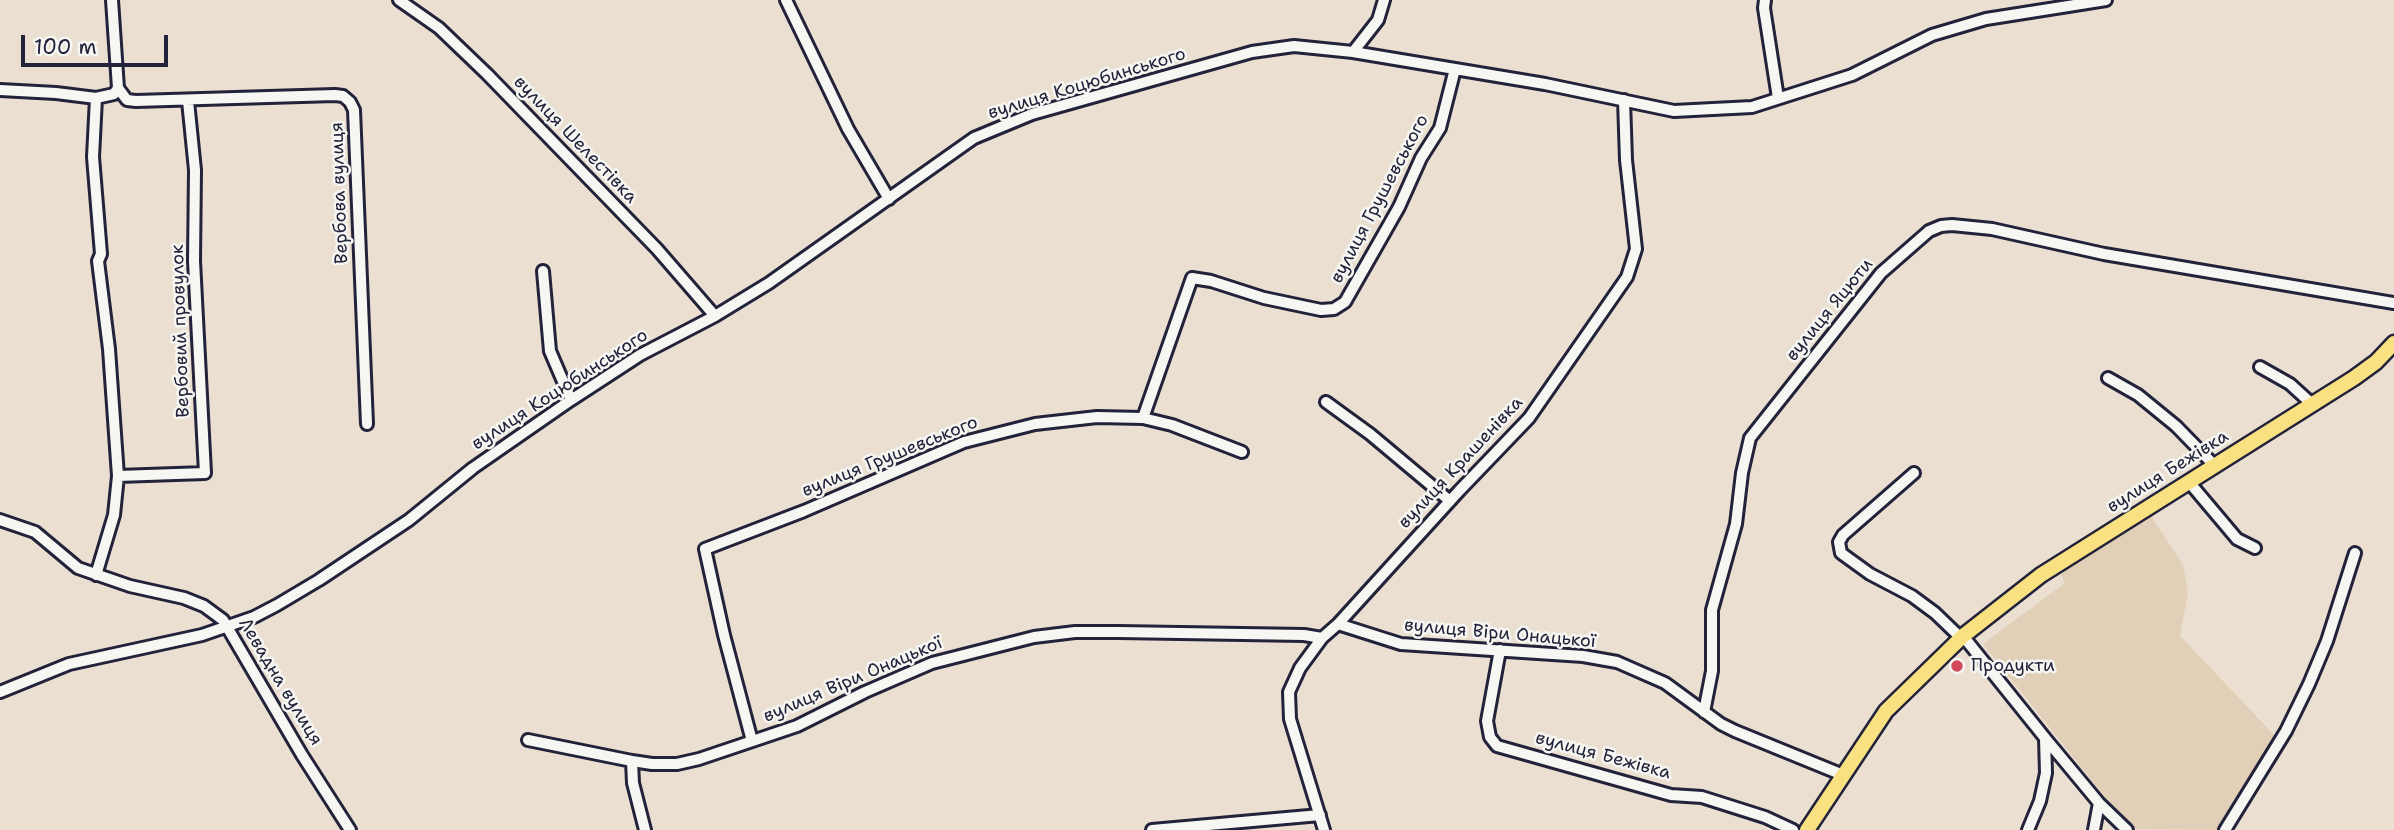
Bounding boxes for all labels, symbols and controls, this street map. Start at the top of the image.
scale bar [24,21,172,65]
text: 100 m [34,33,97,61]
street label: вулиця Коцюбинського [985,44,1189,124]
street label: вулиця Шелестівка [509,72,641,208]
street label: вулиця Грушевського [1326,111,1434,287]
street label: Вербова вулиця [327,122,353,264]
street label: Вербовий провулок [167,244,195,418]
street label: вулиця Яцюти [1782,254,1878,366]
street label: вулиця Коцюбинського [468,325,652,455]
street label: вулиця Крашенівка [1394,392,1528,534]
street label: вулиця Грушевського [799,412,981,502]
street label: вулиця Бежівка [2103,426,2233,518]
street label: Левадна вулиця [233,614,327,750]
street label: вулиця Віри Онацької [1403,615,1597,653]
street label: вулиця Віри Онацької [760,632,946,728]
place label: Продукти [1971,655,2055,677]
marker: Продукти [1949,658,1965,674]
street label: вулиця Бежівка [1533,728,1673,784]

